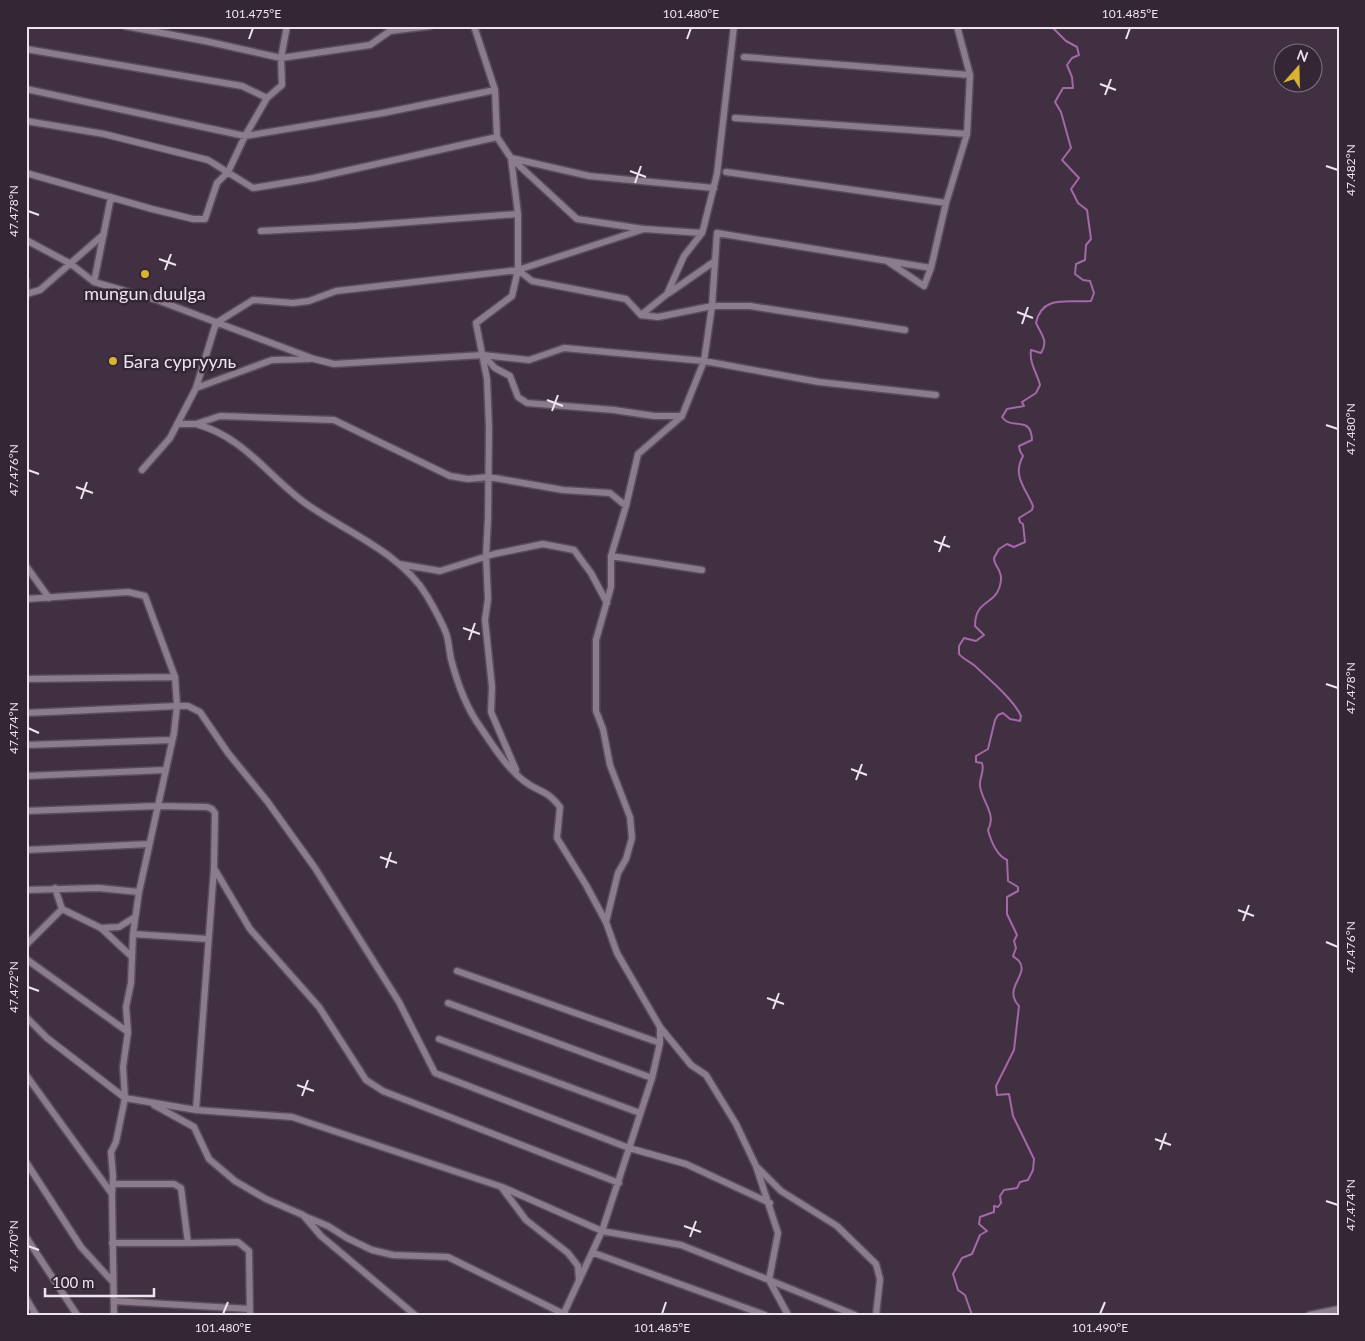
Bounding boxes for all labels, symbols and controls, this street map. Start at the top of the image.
text: 101.475°E [225,6,281,21]
text: 101.480°E [663,6,719,21]
text: 101.485°E [1102,6,1158,21]
north arrow [1272,42,1322,92]
text: N [1295,45,1311,65]
text: 47.482°N [1343,144,1358,196]
text: 47.478°N [6,185,21,237]
marker: mungun duulga [139,268,151,280]
place label: mungun duulga [84,282,206,304]
place label: Бага сургууль [123,350,237,372]
marker: Бага сургууль [107,355,119,367]
text: 47.480°N [1343,403,1358,455]
text: 47.476°N [6,444,21,496]
text: 47.478°N [1343,662,1358,714]
text: 47.474°N [6,702,21,754]
text: 47.476°N [1343,921,1358,973]
text: 47.472°N [6,961,21,1013]
text: 47.474°N [1343,1179,1358,1231]
text: 47.470°N [6,1220,21,1272]
scale bar [45,1266,154,1298]
text: 100 m [52,1273,94,1291]
text: 101.480°E [195,1320,251,1335]
text: 101.485°E [634,1320,690,1335]
text: 101.490°E [1072,1320,1128,1335]

